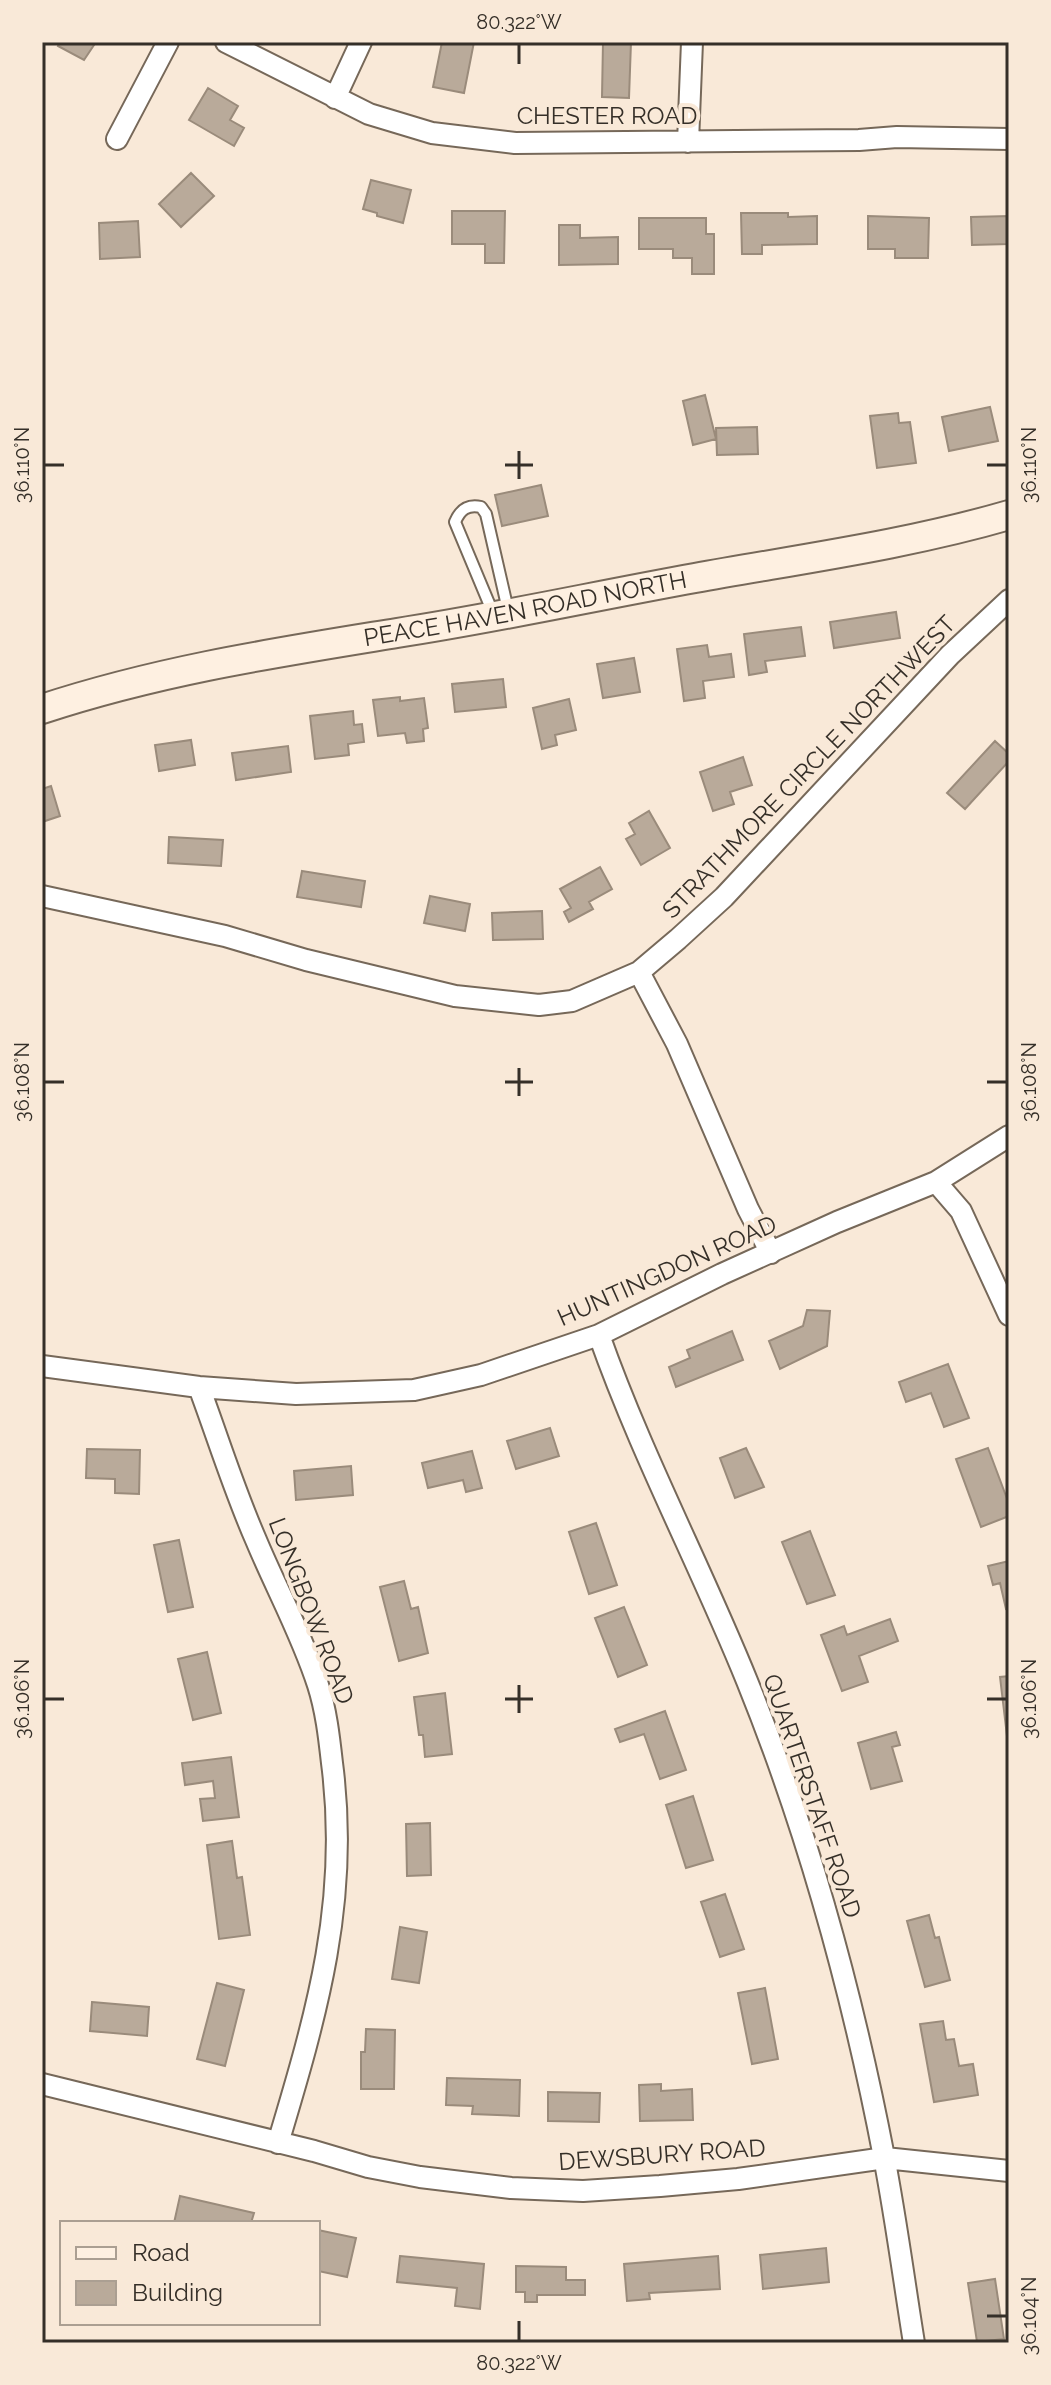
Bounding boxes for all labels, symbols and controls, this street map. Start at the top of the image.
text: 80.322°W [476,10,562,34]
street label: CHESTER ROAD [517,101,697,130]
text: 36.110°N [10,427,34,503]
text: 36.110°N [1017,427,1041,503]
street label: PEACE HAVEN ROAD NORTH [362,565,689,652]
street label: STRATHMORE CIRCLE NORTHWEST [656,609,962,924]
text: 36.108°N [10,1042,34,1122]
text: 36.108°N [1017,1042,1041,1122]
street label: HUNTINGDON ROAD [553,1209,781,1332]
street label: LONGBOW ROAD [263,1514,360,1708]
text: 36.106°N [10,1659,34,1739]
text: 36.106°N [1017,1659,1041,1739]
street label: QUARTERSTAFF ROAD [757,1670,868,1922]
street label: DEWSBURY ROAD [557,2133,766,2176]
legend [60,2221,320,2325]
text: Road [132,2238,190,2267]
text: 36.104°N [1017,2277,1041,2355]
text: Building [132,2278,223,2307]
text: 80.322°W [476,2351,562,2375]

